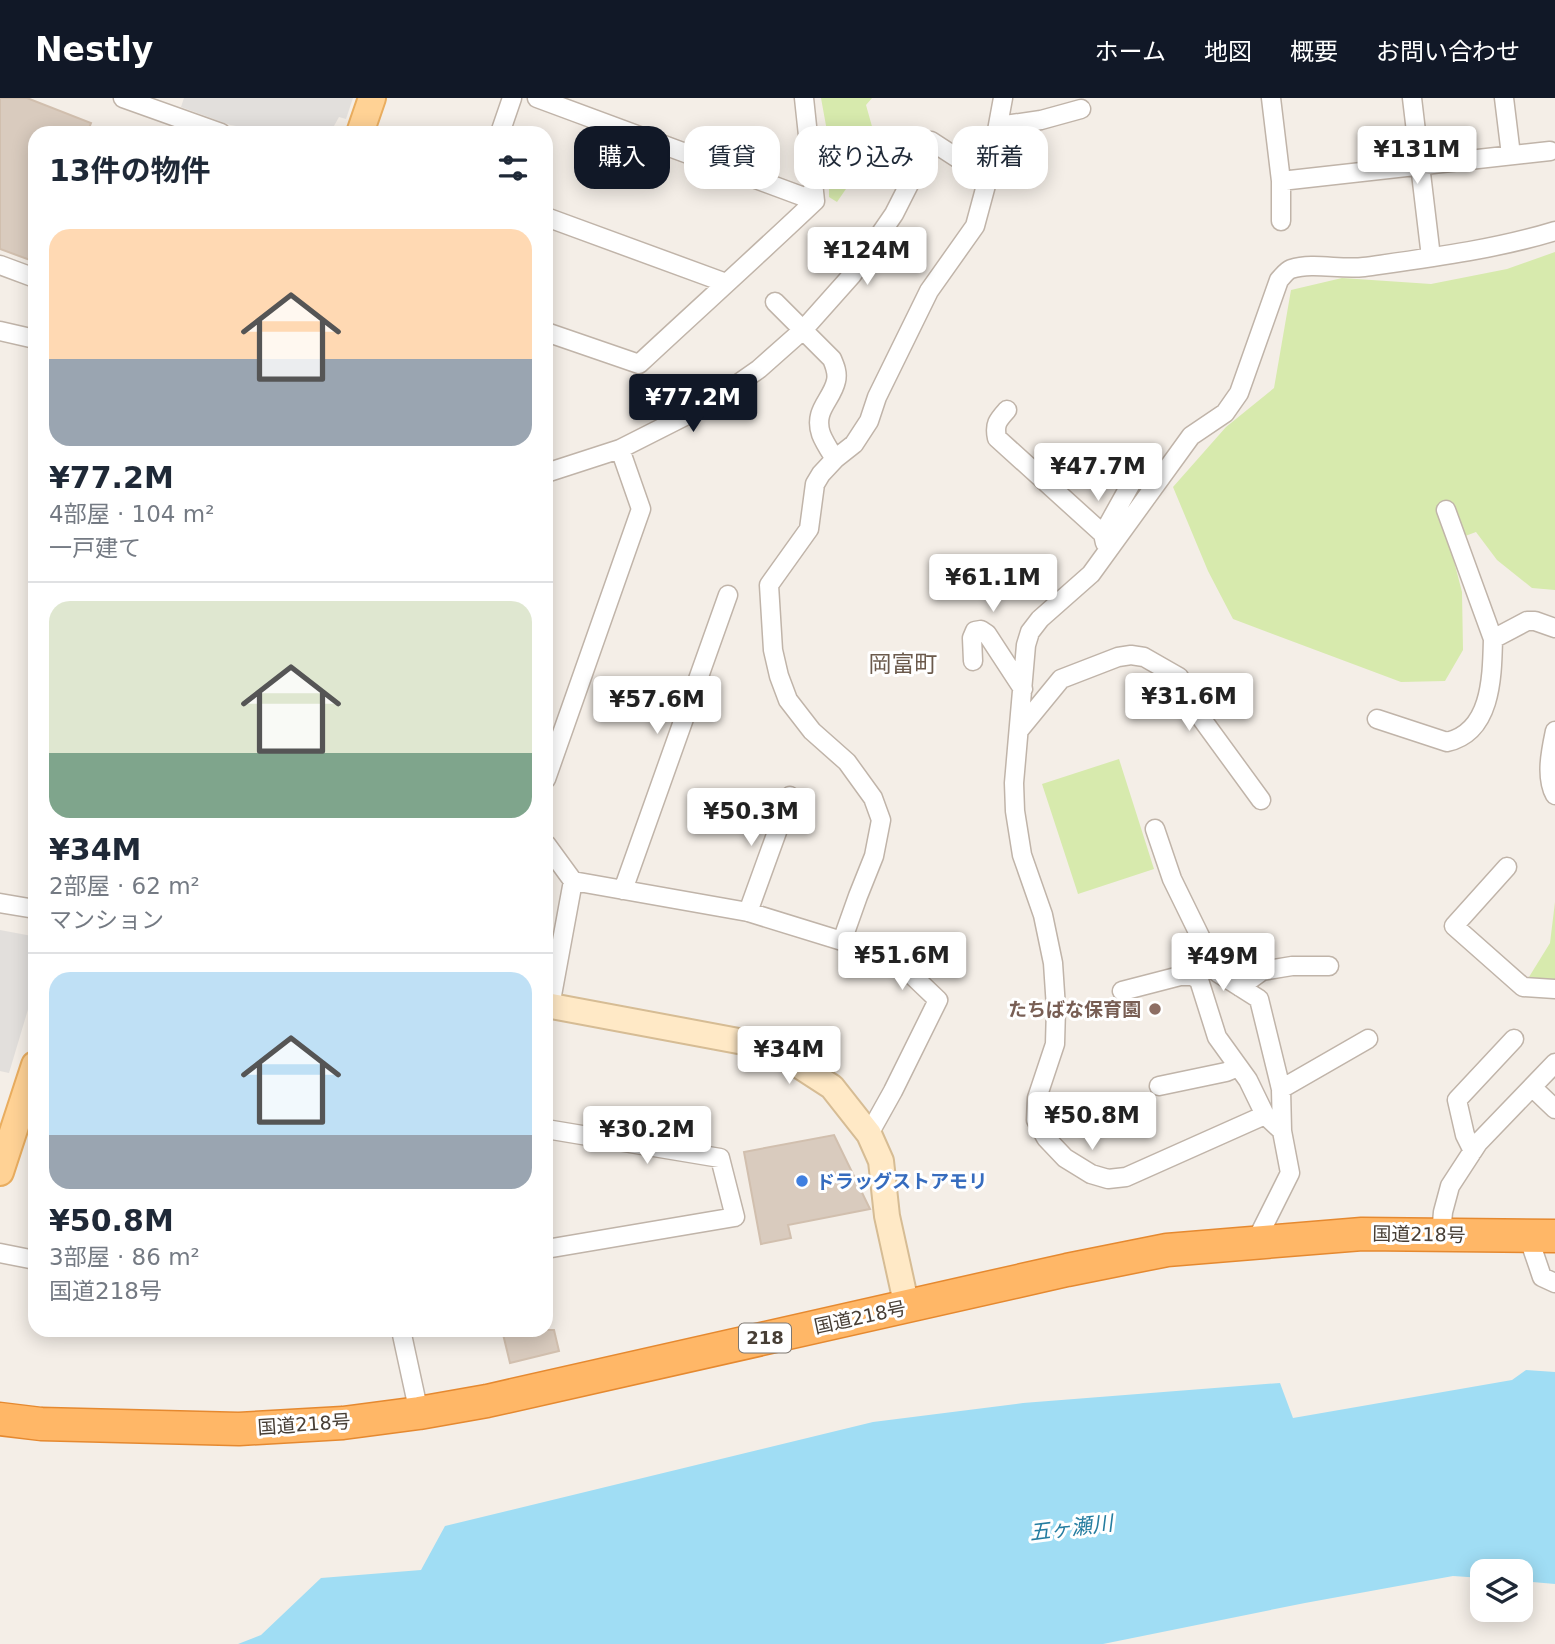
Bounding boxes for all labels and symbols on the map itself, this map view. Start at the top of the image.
pin: ¥131M [1368,126,1466,186]
pin: ¥124M [818,228,916,287]
pin: ¥77.2M [636,374,750,434]
pin: ¥47.7M [1041,444,1155,503]
pin: ¥61.1M [936,554,1050,614]
district label: 岡富町 [869,651,938,677]
pin: ¥31.6M [1132,674,1246,733]
pin: ¥57.6M [600,676,714,736]
pin: ¥50.3M [694,788,808,848]
pin: ¥51.6M [845,932,959,992]
pin: ¥49M [1182,934,1264,993]
place label: たちばな保育園 [1008,998,1141,1020]
marker: たちばな保育園 [1147,1001,1163,1017]
pin: ¥34M [748,1026,830,1086]
pin: ¥50.8M [1035,1093,1149,1152]
pin: ¥30.2M [590,1107,704,1166]
place label: ドラッグストアモリ [816,1170,987,1192]
marker: ドラッグストアモリ [794,1173,810,1189]
street label: 国道218号 [1372,1222,1466,1246]
street label: 国道218号 [812,1297,908,1337]
road number: 218 [739,1324,791,1352]
street label: 国道218号 [257,1410,351,1438]
water label: 五ヶ瀬川 [1028,1511,1116,1545]

